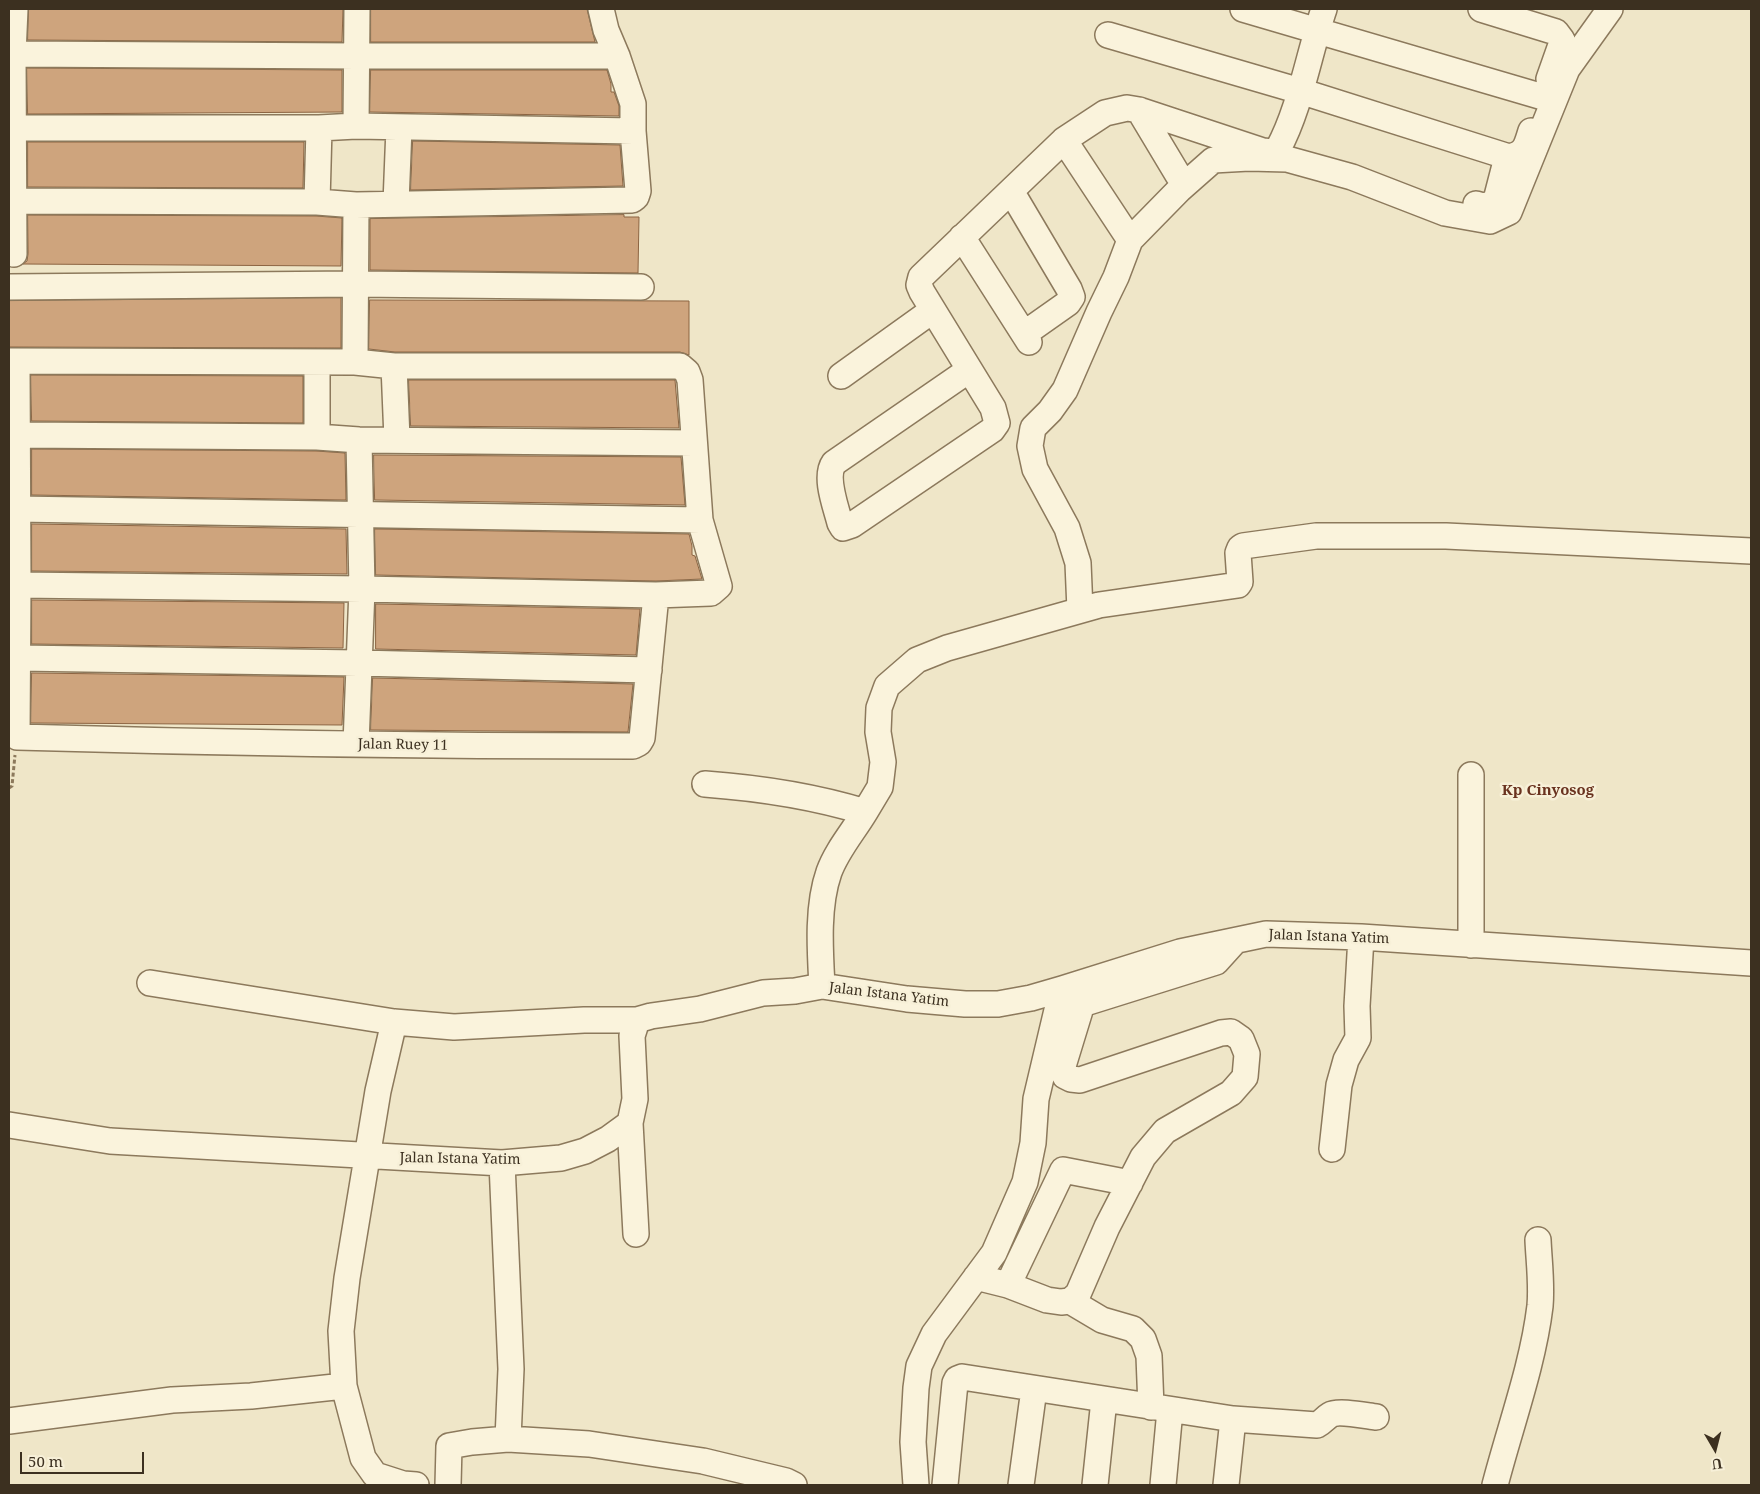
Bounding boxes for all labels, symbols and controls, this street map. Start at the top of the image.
street label: Jalan Ruey 11 [358,736,448,754]
district label: Kp Cinyosog [1502,782,1594,800]
street label: Jalan Istana Yatim [1268,926,1390,948]
street label: Jalan Istana Yatim [828,979,950,1011]
street label: Jalan Istana Yatim [399,1150,521,1168]
north arrow [1690,1424,1740,1474]
scale bar [22,1442,146,1474]
text: 50 m [28,1451,63,1471]
text: U [1711,1454,1724,1474]

